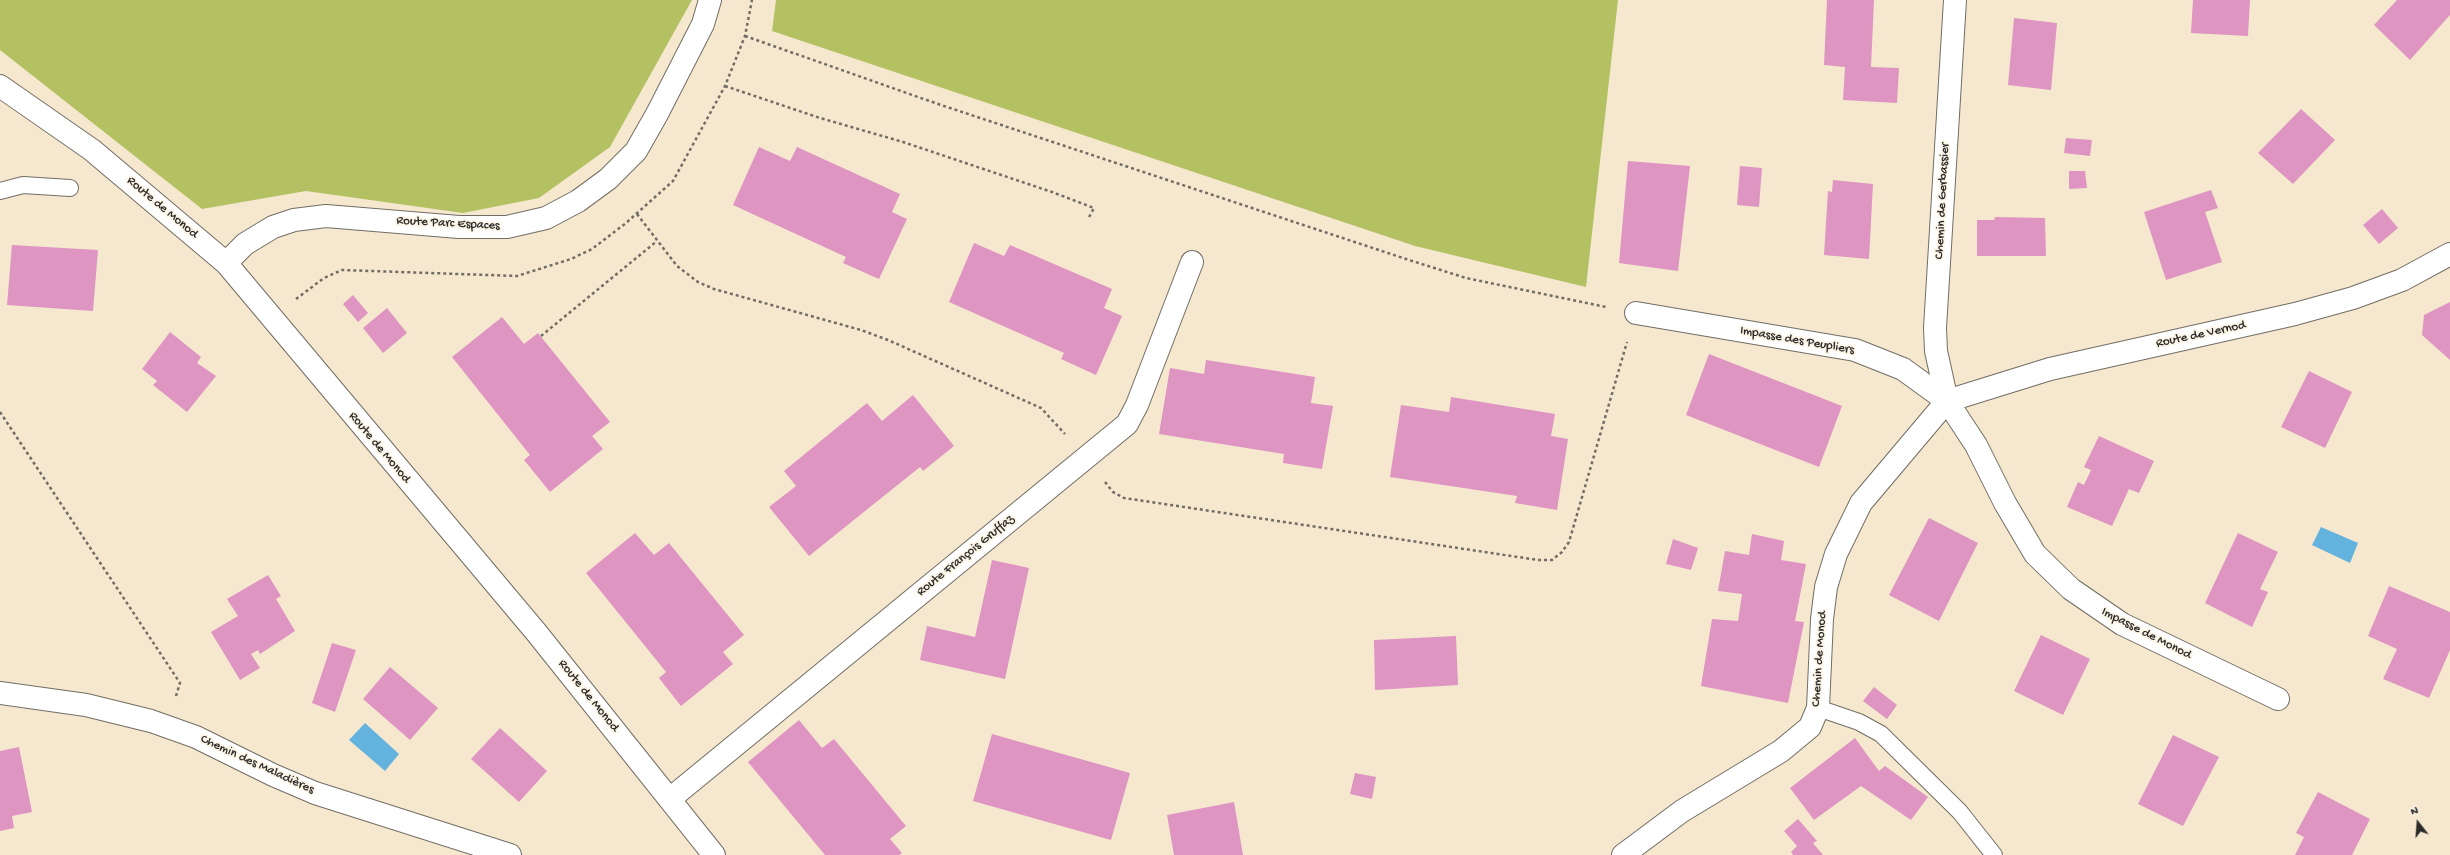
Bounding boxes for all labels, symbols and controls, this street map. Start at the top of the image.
street label: Chemin de Gerbassier [1932,142,1954,260]
street label: Route de Monod [123,174,201,242]
street label: Route Parc Espaces [396,213,500,235]
street label: Route de Vernod [2155,318,2247,352]
street label: Impasse des Peupliers [1739,323,1855,359]
street label: Route de Monod [345,409,413,487]
street label: Route François Gruffaz [914,512,1018,600]
street label: Impasse de Monod [2098,605,2194,663]
street label: Chemin de Monod [1809,611,1831,707]
street label: Route de Monod [554,657,622,735]
street label: Chemin des Maladières [198,732,316,798]
north arrow [2398,803,2438,843]
text: N [2409,805,2420,818]

